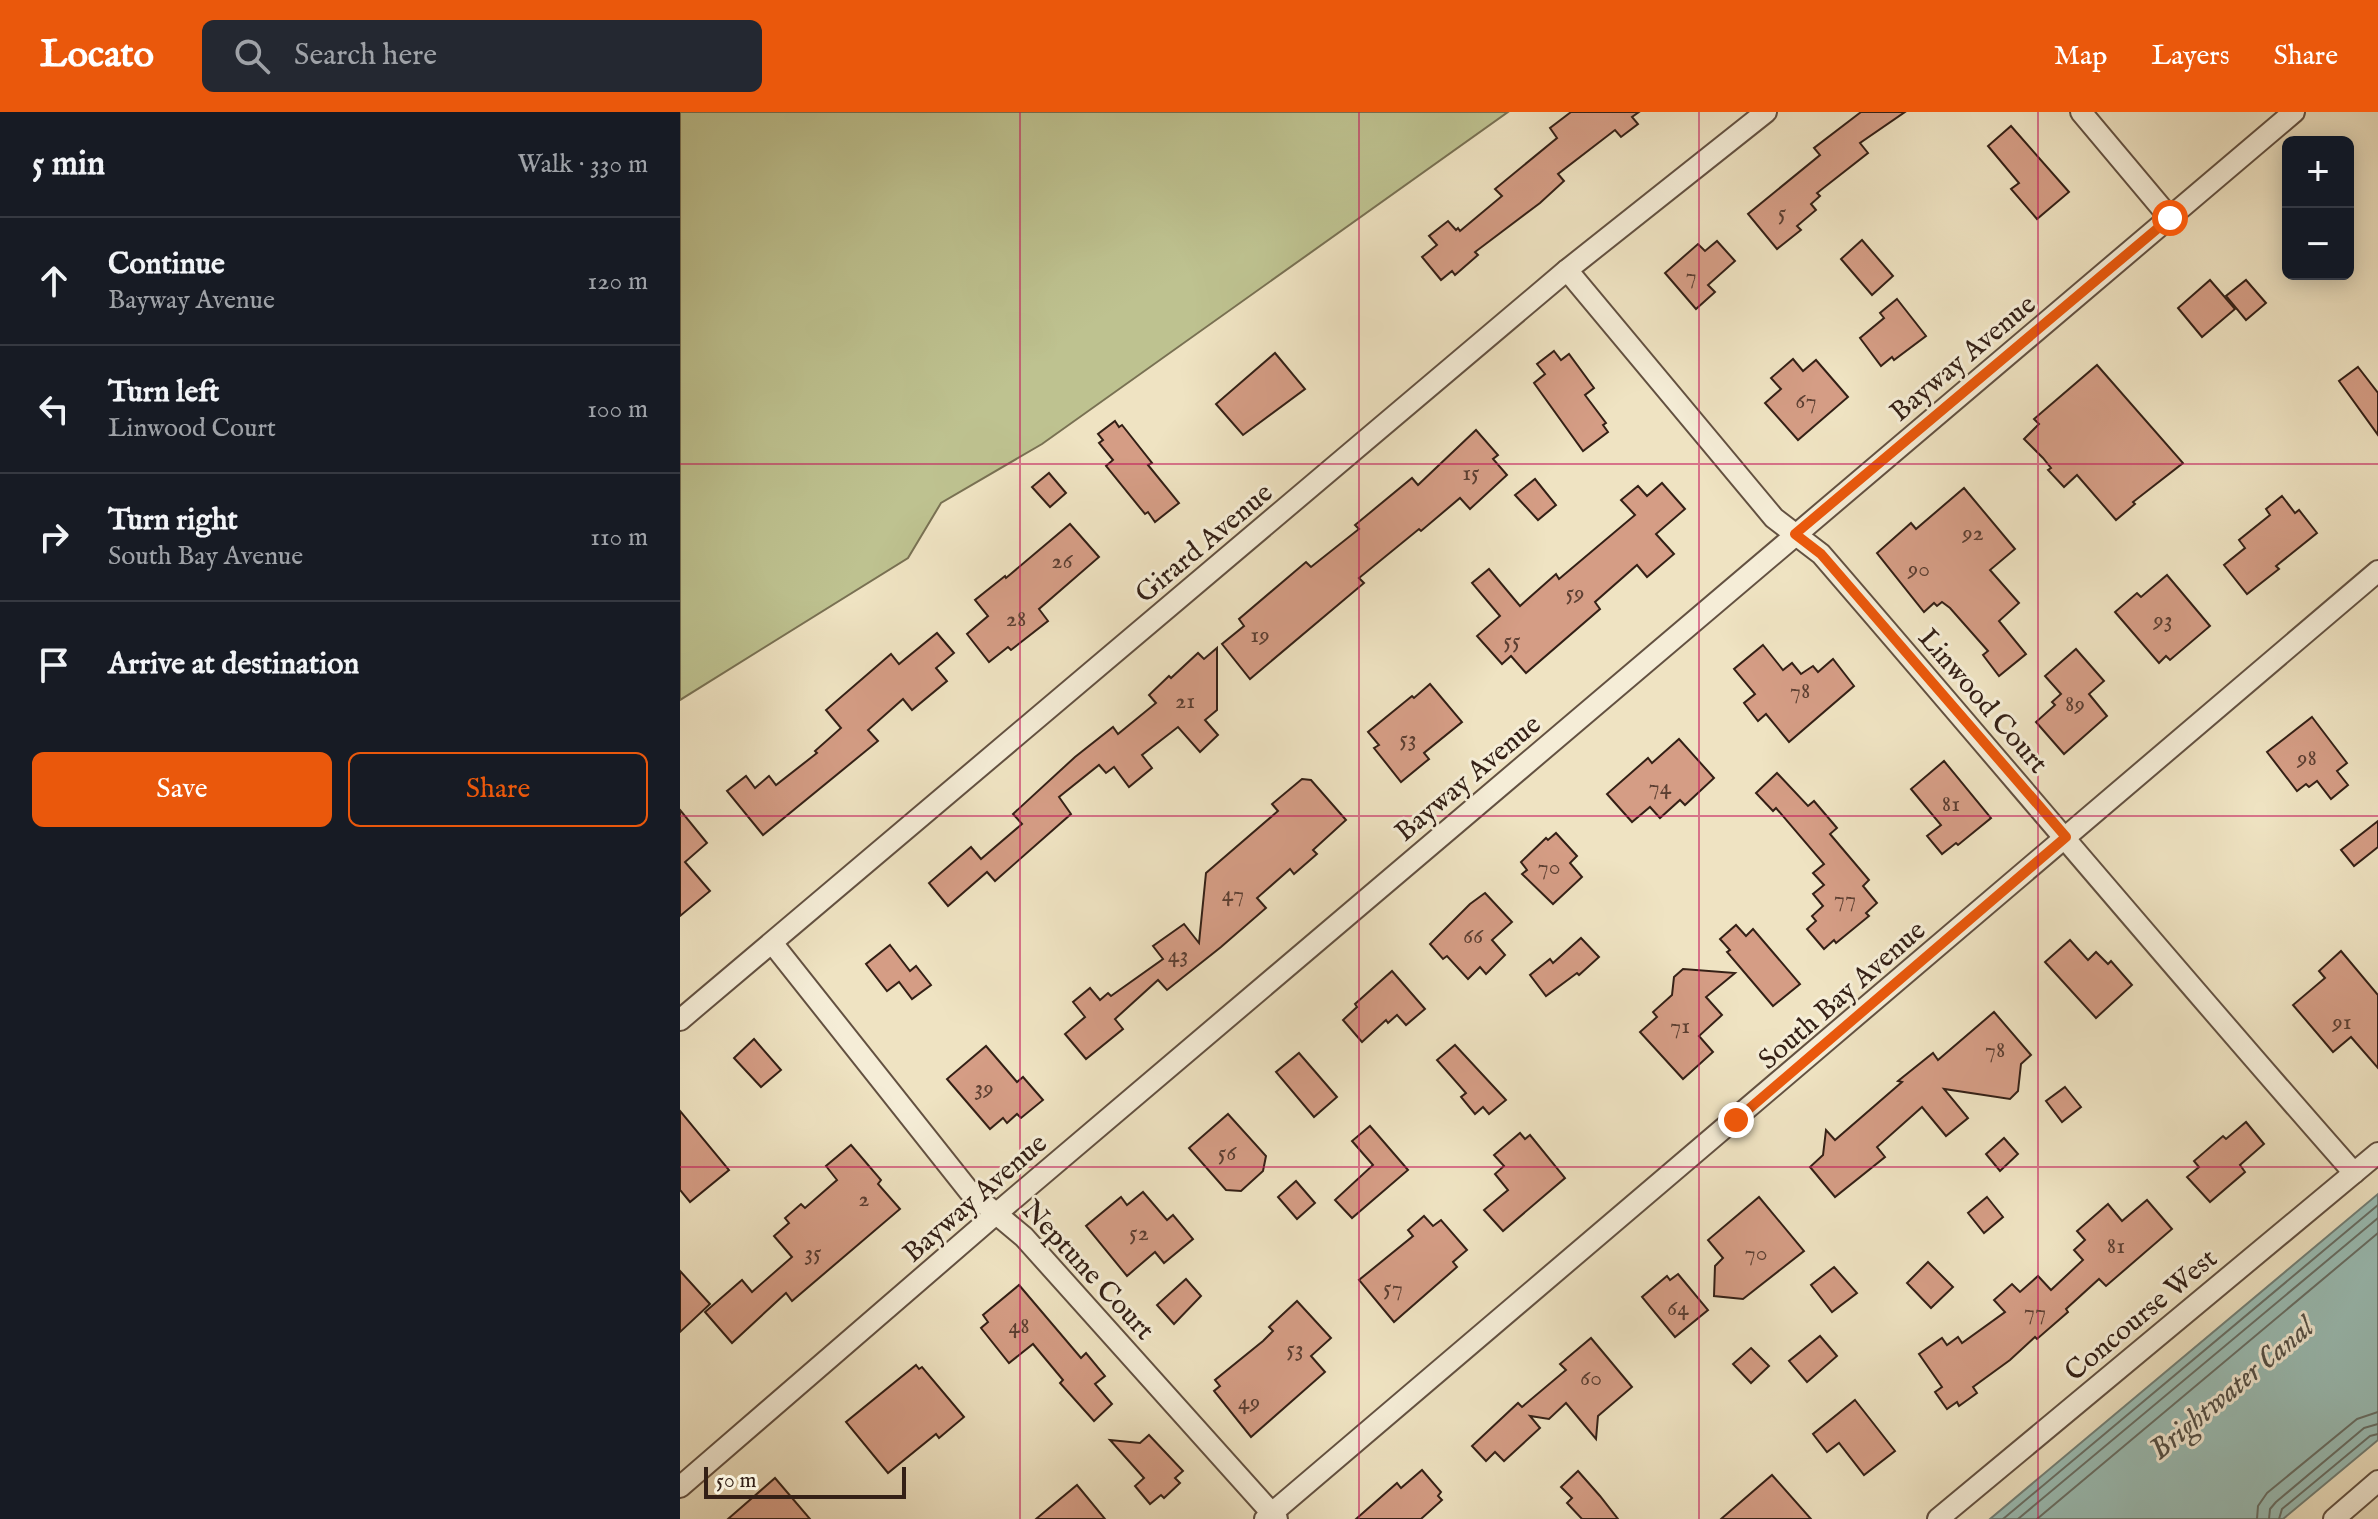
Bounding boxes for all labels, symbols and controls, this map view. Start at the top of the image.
search box [202,20,762,92]
text: Locato [40,32,154,80]
icon: search [230,34,274,78]
text: Search here [294,37,437,75]
text: Map [2054,39,2107,74]
text: Layers [2151,39,2230,74]
text: Share [2274,39,2338,74]
map controls [2282,136,2354,280]
button: + [2282,136,2354,208]
text: 5 min [32,143,105,186]
text: Walk · 330 m [518,148,648,181]
house number: 5 [1778,198,1787,229]
route start [2152,200,2188,236]
button: − [2282,208,2354,280]
text: Continue [108,246,225,284]
icon: ahead [32,259,76,303]
house number: 7 [1685,261,1697,292]
text: 120 m [588,265,648,298]
text: Bayway Avenue [108,284,275,317]
street label: Bayway Avenue [1883,288,2044,430]
text: Turn left [108,374,219,412]
house number: 67 [1795,386,1817,417]
icon: left [32,387,76,431]
text: 100 m [587,393,648,426]
text: Linwood Court [108,412,276,445]
house number: 15 [1462,458,1480,489]
street label: Girard Avenue [1129,476,1281,612]
text: Turn right [108,502,238,540]
icon: right [32,515,76,559]
house number: 92 [1961,518,1984,549]
text: 110 m [590,521,648,554]
text: South Bay Avenue [108,540,303,573]
house number: 26 [1051,546,1074,577]
house number: 90 [1907,554,1930,585]
house number: 59 [1565,578,1585,609]
house number: 28 [1006,604,1026,635]
house number: 93 [2152,605,2173,636]
house number: 19 [1250,620,1270,651]
street label: Linwood Court [1910,622,2055,782]
house number: 55 [1503,626,1521,657]
icon: arrive [32,643,76,687]
text: Arrive at destination [108,646,359,684]
house number: 78 [1790,676,1810,707]
house number: 21 [1175,686,1195,717]
house number: 89 [2065,689,2085,720]
street label: Bayway Avenue [1388,708,1549,850]
house number: 53 [1399,724,1417,755]
house number: 98 [2296,743,2317,774]
button: Save [32,752,332,827]
button: Share [348,752,648,827]
house number: 74 [1649,772,1672,803]
house number: 81 [1942,789,1960,820]
house number: 70 [1537,852,1561,883]
house number: 47 [1222,879,1244,910]
house number: 77 [1834,884,1856,915]
street label: South Bay Avenue [1752,914,1934,1078]
house number: 66 [1463,921,1484,952]
house number: 43 [1168,940,1188,971]
house number: 91 [2331,1007,2352,1038]
house number: 71 [1670,1011,1690,1042]
house number: 78 [1985,1035,2005,1066]
house number: 39 [974,1073,994,1104]
route end [1718,1102,1754,1138]
street label: Bayway Avenue [896,1127,1055,1271]
house number: 56 [1218,1138,1237,1169]
house number: 2 [858,1184,870,1215]
street label: Neptune Court [1013,1193,1161,1348]
house number: 52 [1129,1218,1149,1249]
house number: 81 [2107,1231,2125,1262]
house number: 35 [804,1238,822,1269]
house number: 70 [1744,1238,1768,1269]
street label: Concourse West [2058,1242,2225,1390]
house number: 57 [1383,1273,1403,1304]
house number: 64 [1667,1293,1689,1324]
house number: 77 [2024,1297,2046,1328]
water label: Brightwater Canal [2142,1308,2325,1469]
house number: 48 [1008,1311,1030,1342]
house number: 53 [1286,1334,1304,1365]
house number: 60 [1580,1363,1602,1394]
house number: 49 [1238,1387,1260,1418]
scale bar [704,1463,906,1499]
text: 50 m [716,1467,757,1495]

